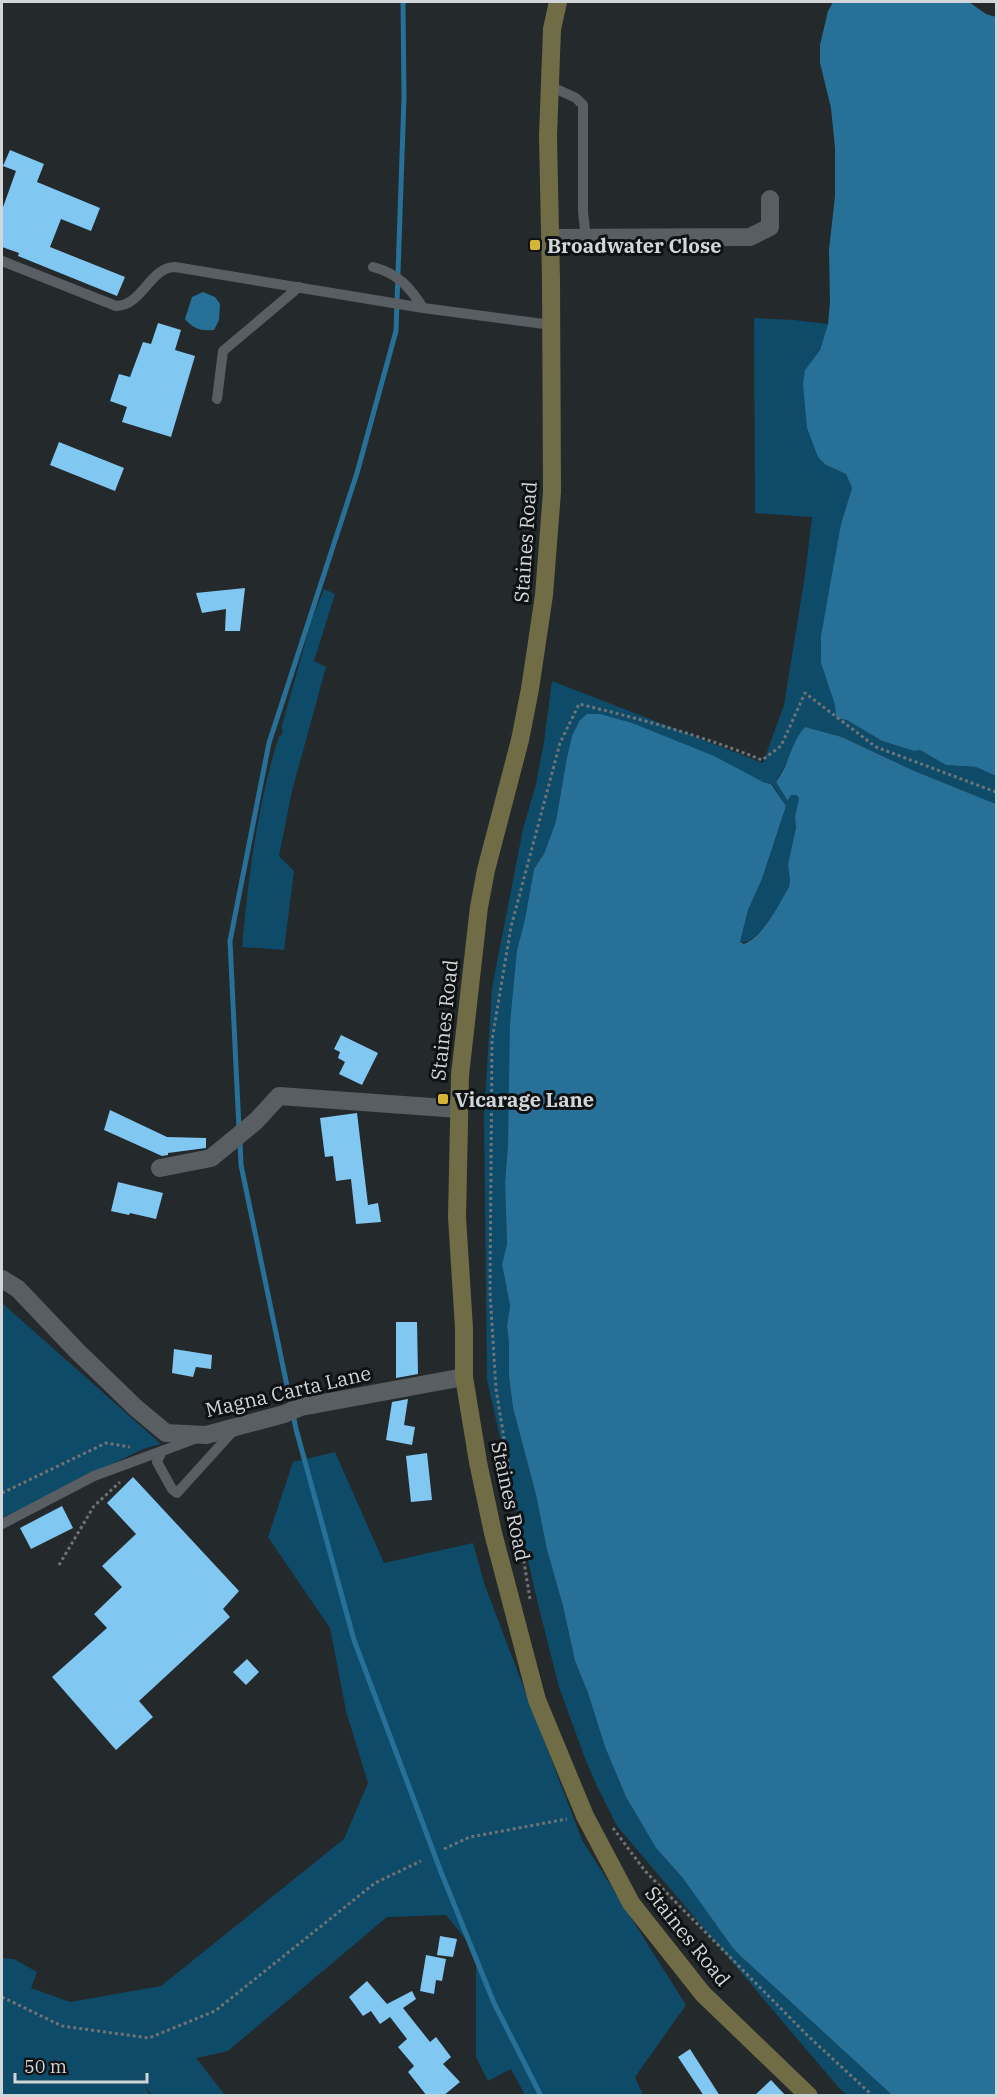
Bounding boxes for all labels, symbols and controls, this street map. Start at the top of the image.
place label: Broadwater Close [547,232,721,259]
marker: Broadwater Close [528,238,542,252]
street label: Staines Road [507,480,543,604]
street label: Staines Road [424,958,464,1082]
place label: Vicarage Lane [455,1086,594,1113]
marker: Vicarage Lane [436,1092,450,1106]
street label: Magna Carta Lane [203,1359,373,1423]
street label: Staines Road [485,1439,537,1563]
street label: Staines Road [639,1880,737,1992]
scale bar [15,2046,147,2084]
text: 50 m [24,2055,67,2078]

